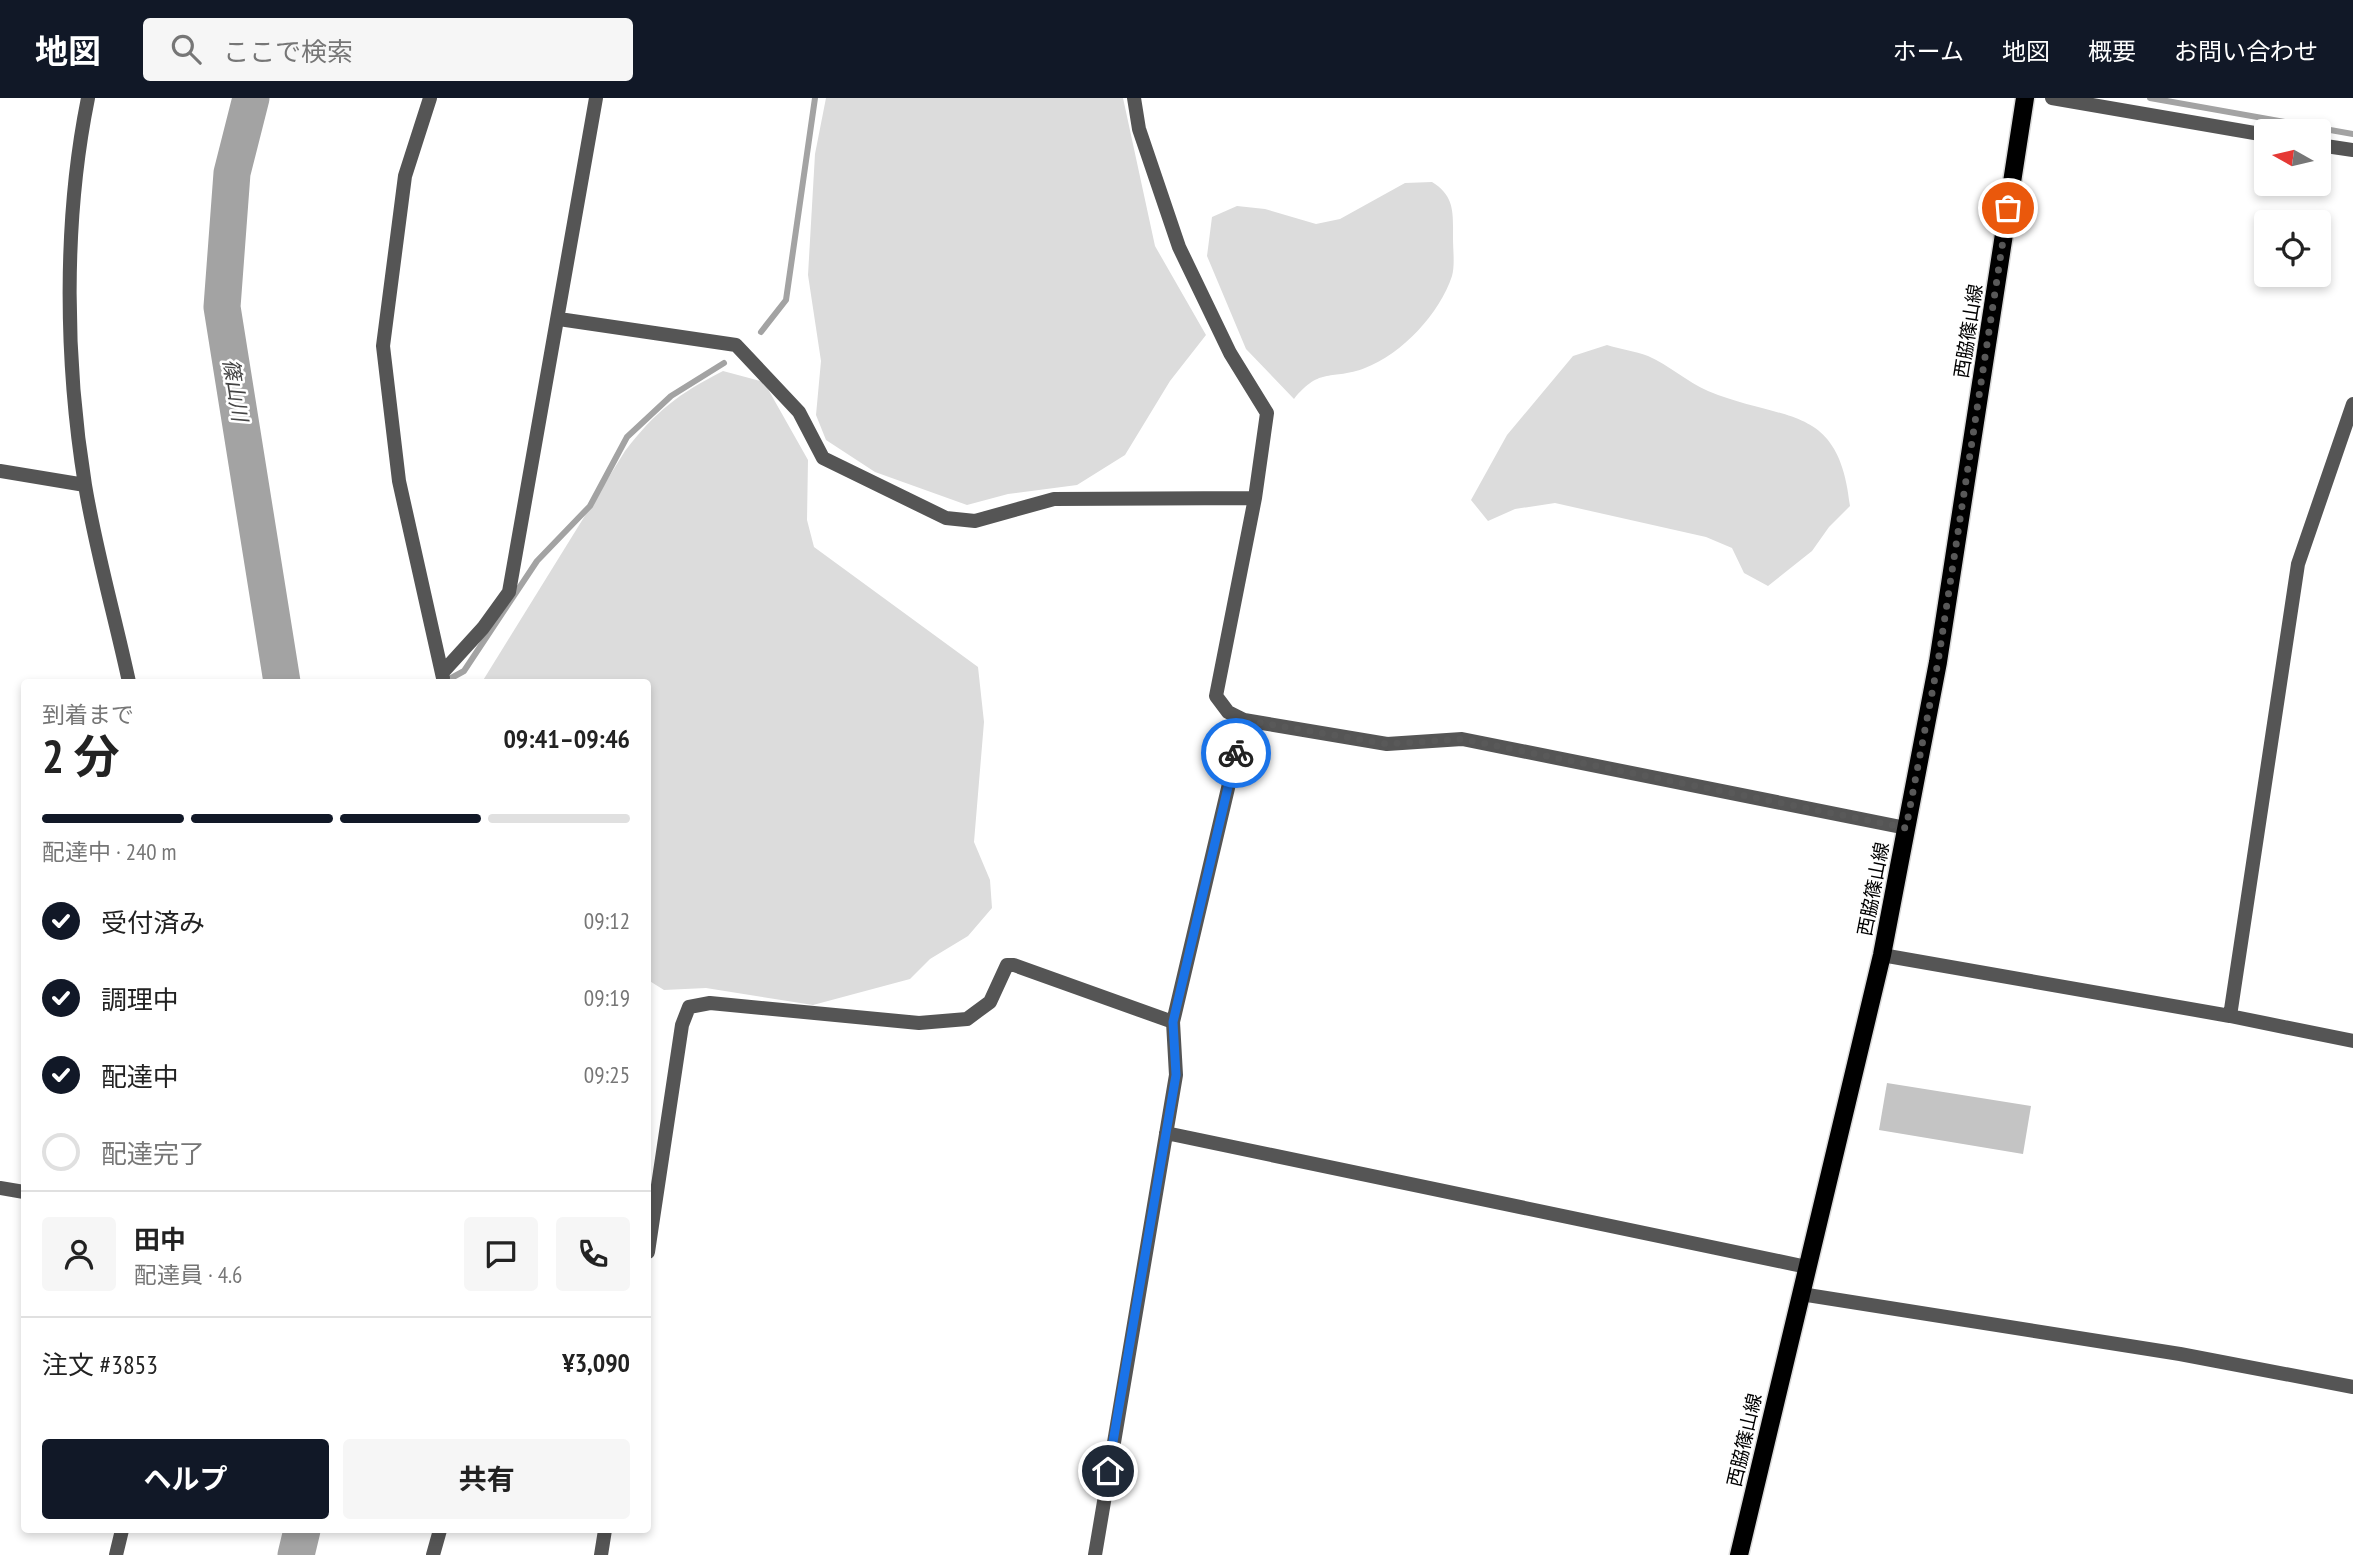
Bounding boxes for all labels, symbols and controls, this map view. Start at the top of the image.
search box [143,18,633,81]
text: 地図 [35,29,101,72]
icon: search [167,30,205,68]
text: ここで検索 [223,35,353,68]
text: ホーム [1893,36,1964,67]
text: 地図 [2002,36,2050,67]
text: 概要 [2088,36,2136,67]
text: お問い合わせ [2174,36,2318,67]
north arrow [2254,119,2331,196]
map controls [2254,119,2331,287]
pin [1978,178,2038,238]
icon: bag [1989,189,2027,227]
button: locate [2254,210,2331,287]
street label: 西脇篠山線 [1949,282,1987,380]
water label: 篠山川 [217,357,254,425]
text: 到着まで [42,700,134,729]
courier [1201,718,1271,788]
text: 09:41–09:46 [503,722,630,755]
text: 2 分 [42,726,119,786]
icon: bike [1217,734,1255,772]
text: 配達中 · 240 m [42,837,177,866]
street label: 西脇篠山線 [1852,840,1894,938]
icon: check [42,902,80,940]
text: 受付済み [101,906,205,939]
text: 09:12 [584,906,630,935]
icon: check [42,979,80,1017]
text: 調理中 [101,983,179,1016]
text: 09:19 [584,983,630,1012]
icon: check [42,1056,80,1094]
text: 配達中 [101,1060,179,1093]
text: 09:25 [584,1060,630,1089]
text: 配達完了 [101,1137,205,1170]
button: person [42,1217,116,1291]
button: chat [464,1217,538,1291]
button: phone [556,1217,630,1291]
text: 田中 [134,1223,186,1256]
text: 配達員 · 4.6 [134,1260,242,1289]
text: ¥3,090 [562,1346,630,1379]
text: 注文 #3853 [42,1348,158,1381]
street label: 西脇篠山線 [1722,1391,1766,1489]
button: ヘルプ [42,1439,329,1519]
button: 共有 [343,1439,630,1519]
pin [1078,1441,1138,1501]
icon: home [1089,1452,1127,1490]

